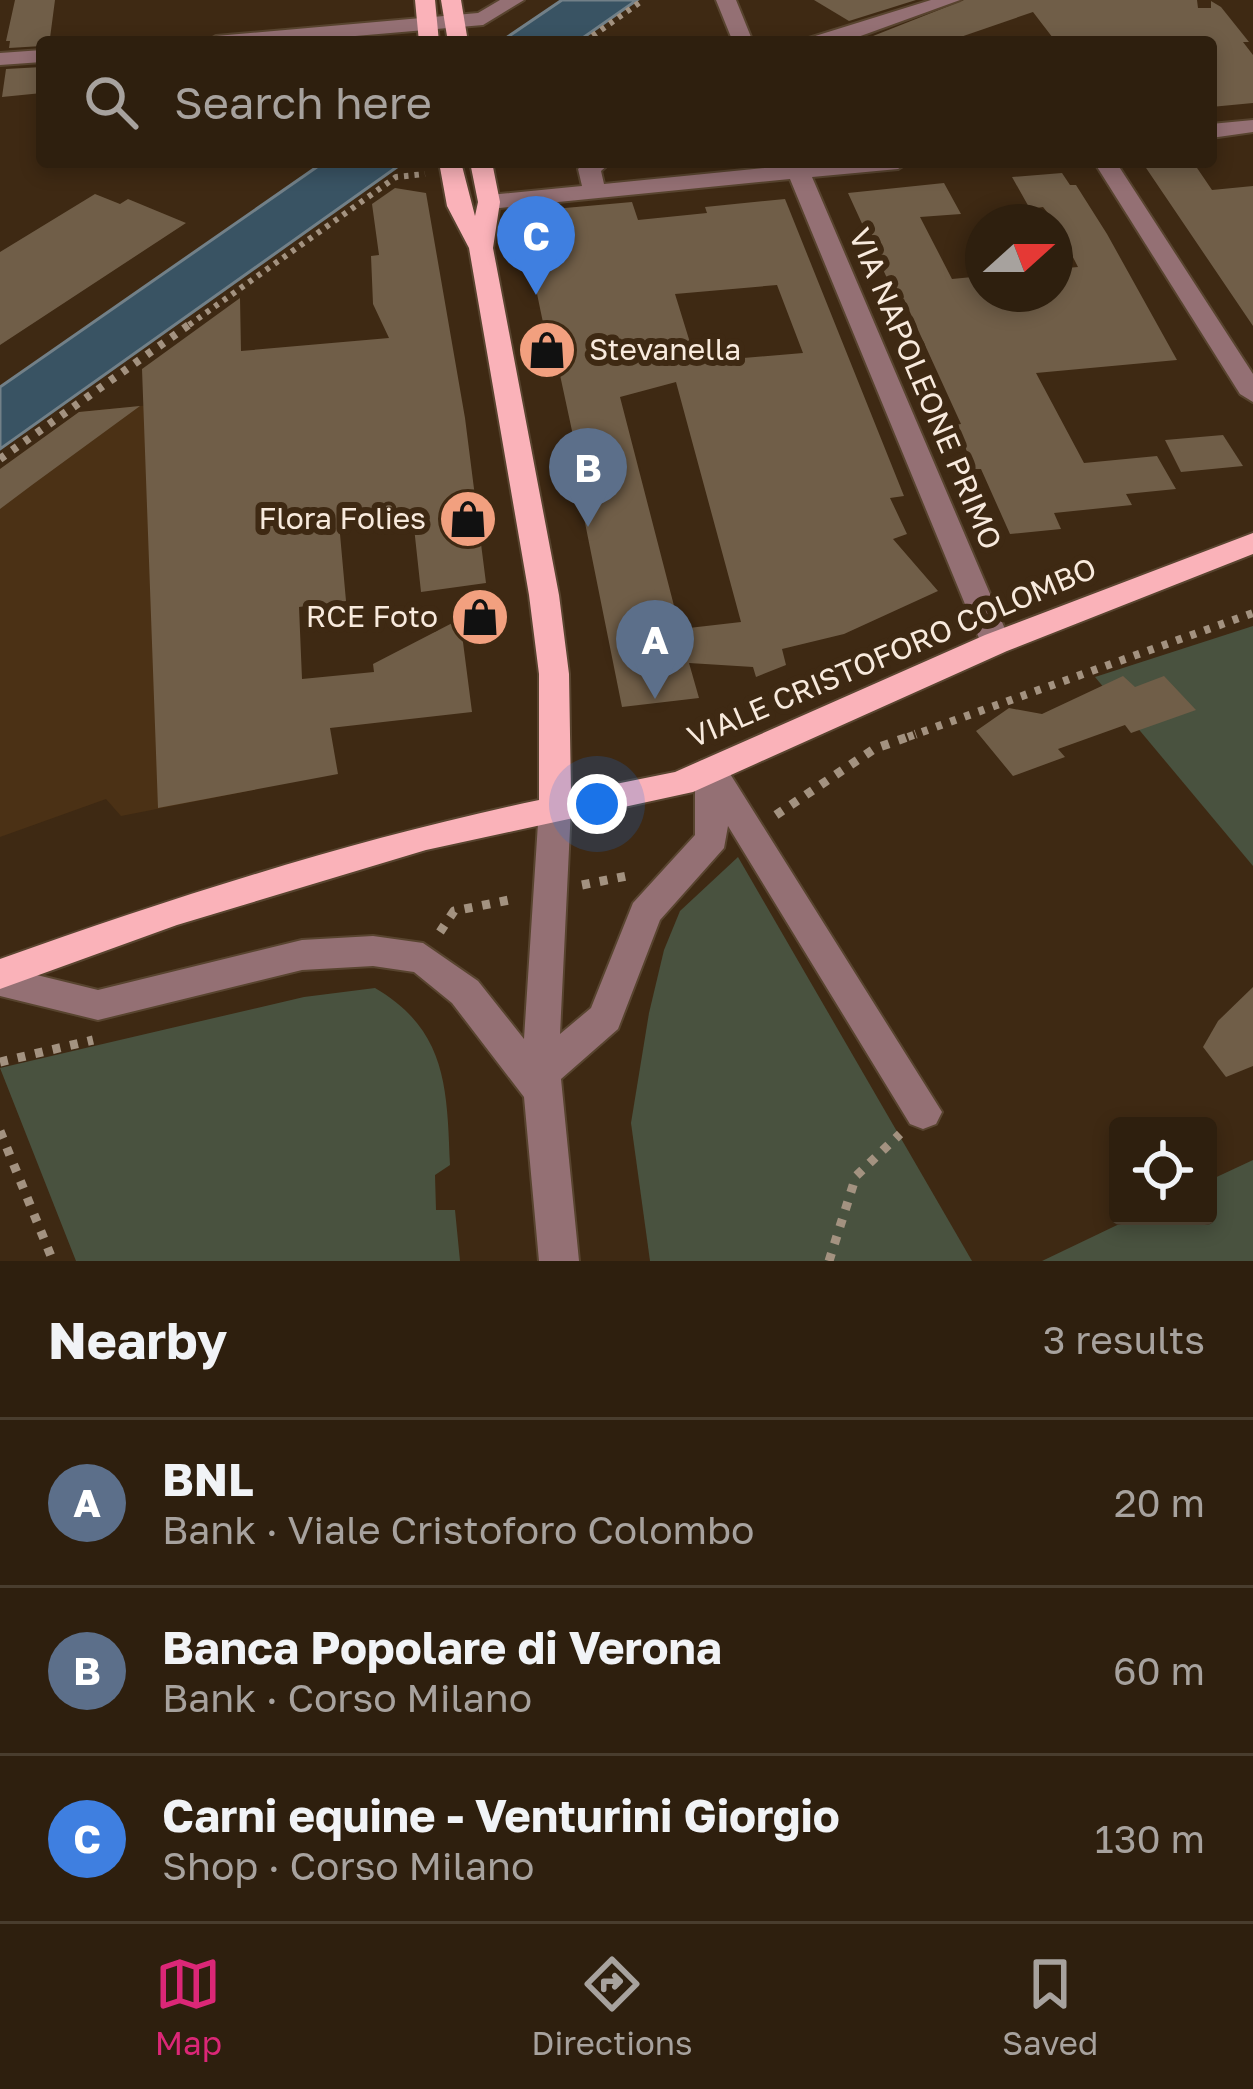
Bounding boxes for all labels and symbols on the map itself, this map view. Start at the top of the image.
pin: C [497,196,575,295]
north arrow [965,204,1073,312]
street label: VIA NAPOLEONE PRIMO [842,223,1010,555]
shop icon: Stevanella [516,319,578,381]
place label: Stevanella [589,331,741,367]
pin: B [549,428,627,527]
shop icon: Flora Folies [437,488,499,550]
place label: Flora Folies [259,500,426,536]
street label: VIALE CRISTOFORO COLOMBO [682,549,1101,755]
shop icon: RCE Foto [449,586,511,648]
place label: RCE Foto [306,598,438,634]
pin: A [616,600,694,699]
your location [567,774,627,834]

